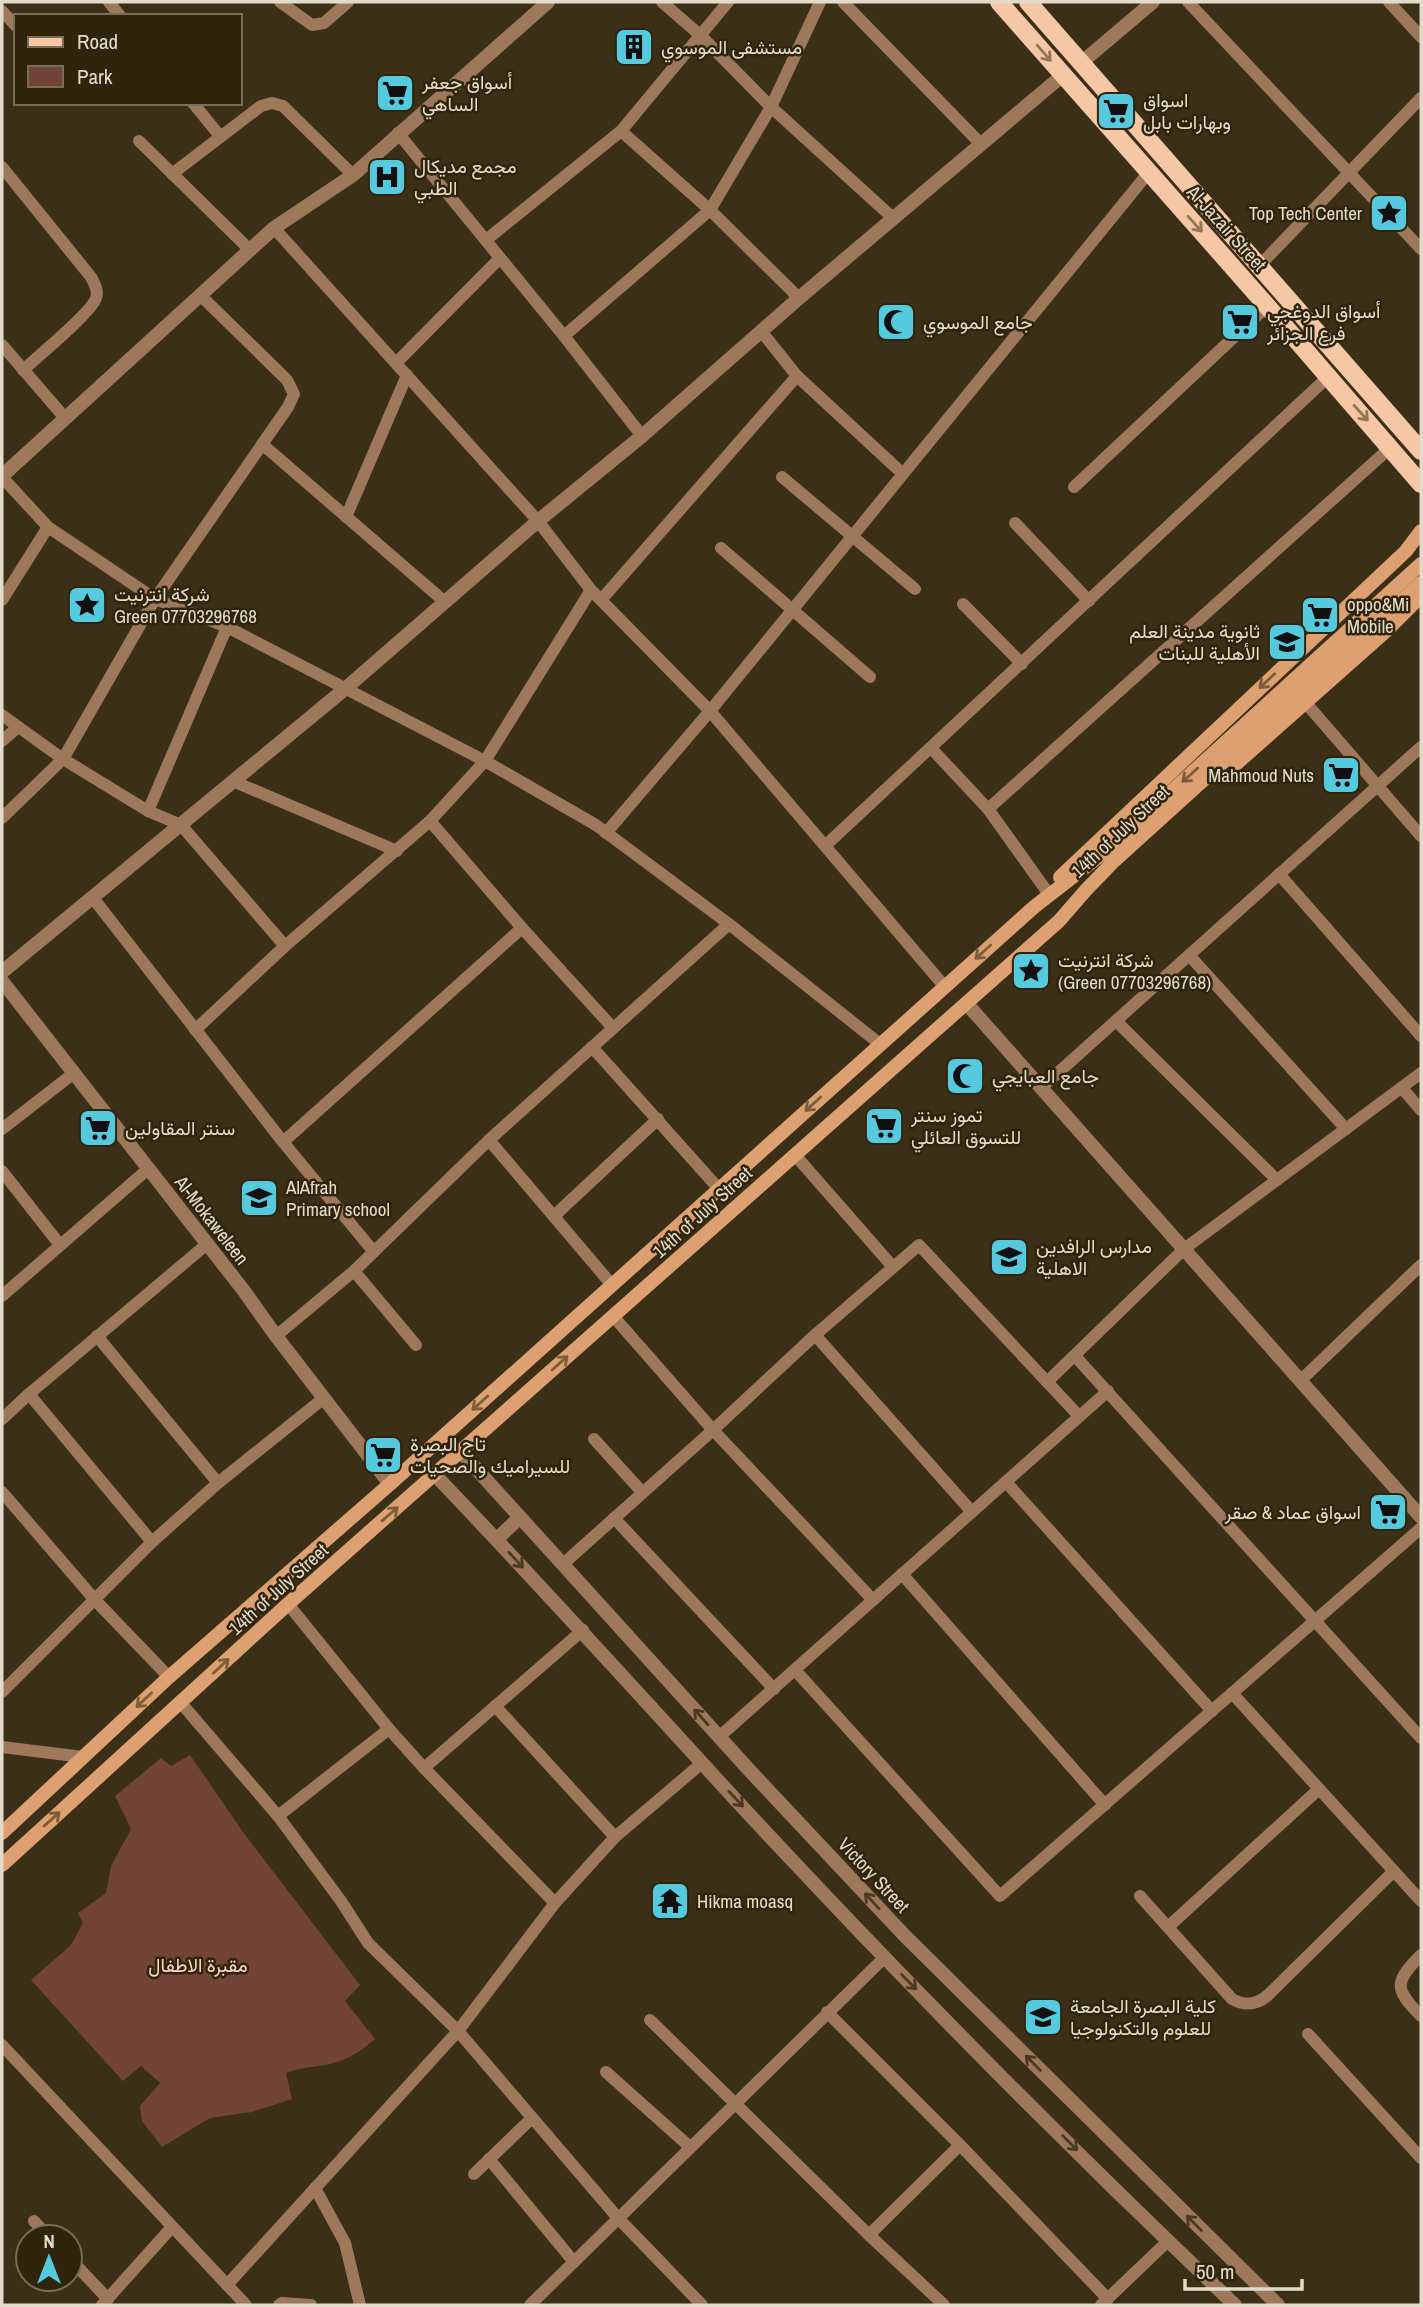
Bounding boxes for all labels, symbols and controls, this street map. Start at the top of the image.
legend [14,14,242,105]
building icon: مستشفى الموسوي [613,26,655,68]
text: Road [77,27,118,56]
place label: مستشفى الموسوي [661,34,802,63]
one-way arrow [1036,44,1052,62]
text: Park [77,62,113,91]
place label: أسواق جعفر الساهي [421,69,512,120]
supermarket icon: أسواق جعفر الساهي [374,72,416,114]
place label: اسواق وبهارات بابل [1143,87,1231,135]
supermarket icon: اسواق وبهارات بابل [1095,90,1137,132]
place label: مجمع مديكال الطبي [414,153,517,204]
hospital icon: مجمع مديكال الطبي [366,156,408,198]
street label: Al-Jazair Street [1181,179,1273,277]
place icon: Top Tech Center [1368,192,1410,234]
place label: Top Tech Center [1249,200,1363,226]
one-way arrow [1187,215,1203,233]
place label: أسواق الدوغجي فرع الجزائر [1266,298,1380,346]
mosque icon: جامع الموسوي [875,301,917,343]
supermarket icon: أسواق الدوغجي فرع الجزائر [1219,301,1261,343]
place label: جامع الموسوي [923,309,1033,338]
one-way arrow [1352,404,1368,422]
place label: شركة انترنيت Green 07703296768 [114,581,257,629]
place icon: شركة انترنيت Green 07703296768 [66,584,108,626]
place label: oppo&Mi Mobile [1347,591,1409,639]
supermarket icon: oppo&Mi Mobile [1299,594,1341,636]
place label: ثانوية مدينة العلم الأهلية للبنات [1129,618,1260,666]
school or university icon: ثانوية مدينة العلم الأهلية للبنات [1266,621,1308,663]
one-way arrow [1259,673,1276,690]
supermarket icon: Mahmoud Nuts [1320,754,1362,796]
place label: Mahmoud Nuts [1208,762,1314,788]
one-way arrow [1181,767,1199,783]
street label: 14th of July Street [1065,778,1175,883]
one-way arrow [975,944,992,961]
place label: شركة انترنيت (Green 07703296768) [1058,947,1211,995]
place icon: شركة انترنيت (Green 07703296768) [1010,950,1052,992]
mosque icon: جامع العبايجي [944,1055,986,1097]
place label: جامع العبايجي [992,1063,1099,1092]
one-way arrow [805,1096,823,1112]
place label: تموز سنتر للتسوق العائلي [910,1102,1021,1153]
supermarket icon: تموز سنتر للتسوق العائلي [863,1105,905,1147]
supermarket icon: سنتر المقاولين [77,1107,119,1149]
place label: سنتر المقاولين [125,1115,235,1141]
street label: 14th of July Street [647,1160,758,1264]
street label: Al-Mokaweleen [168,1169,255,1270]
place label: AlAfrah Primary school [285,1174,390,1222]
school or university icon: AlAfrah Primary school [238,1177,280,1219]
place label: مدارس الرافدين اﻻهلية [1036,1233,1152,1281]
school or university icon: مدارس الرافدين اﻻهلية [988,1236,1030,1278]
one-way arrow [551,1355,569,1371]
one-way arrow [472,1395,489,1412]
place label: تاج البصرة للسيراميك والصحيات [410,1431,570,1479]
supermarket icon: تاج البصرة للسيراميك والصحيات [362,1434,404,1476]
supermarket icon: اسواق عماد & صقر [1367,1491,1409,1533]
place label: اسواق عماد & صقر [1224,1499,1361,1525]
one-way arrow [381,1506,399,1522]
street label: 14th of July Street [223,1537,334,1641]
one-way arrow [507,1550,524,1568]
one-way arrow [212,1658,230,1674]
one-way arrow [136,1691,153,1708]
one-way arrow [693,1708,709,1726]
one-way arrow [728,1790,744,1808]
one-way arrow [43,1811,61,1827]
street label: Victory Street [832,1832,916,1919]
temple icon: Hikma moasq [649,1880,691,1922]
place label: Hikma moasq [697,1888,793,1914]
one-way arrow [864,1893,881,1910]
park label: مقبرة الاطفال [148,1952,248,1978]
one-way arrow [901,1974,918,1991]
place label: كلية البصرة الجامعة للعلوم والتكنولوجيا [1070,1993,1216,2041]
school or university icon: كلية البصرة الجامعة للعلوم والتكنولوجيا [1022,1996,1064,2038]
one-way arrow [1024,2054,1041,2071]
one-way arrow [1061,2135,1078,2152]
one-way arrow [1186,2214,1203,2231]
north arrow [14,2223,84,2293]
text: N [43,2228,55,2254]
scale bar [1185,2248,1302,2292]
text: 50 m [1196,2257,1234,2286]

